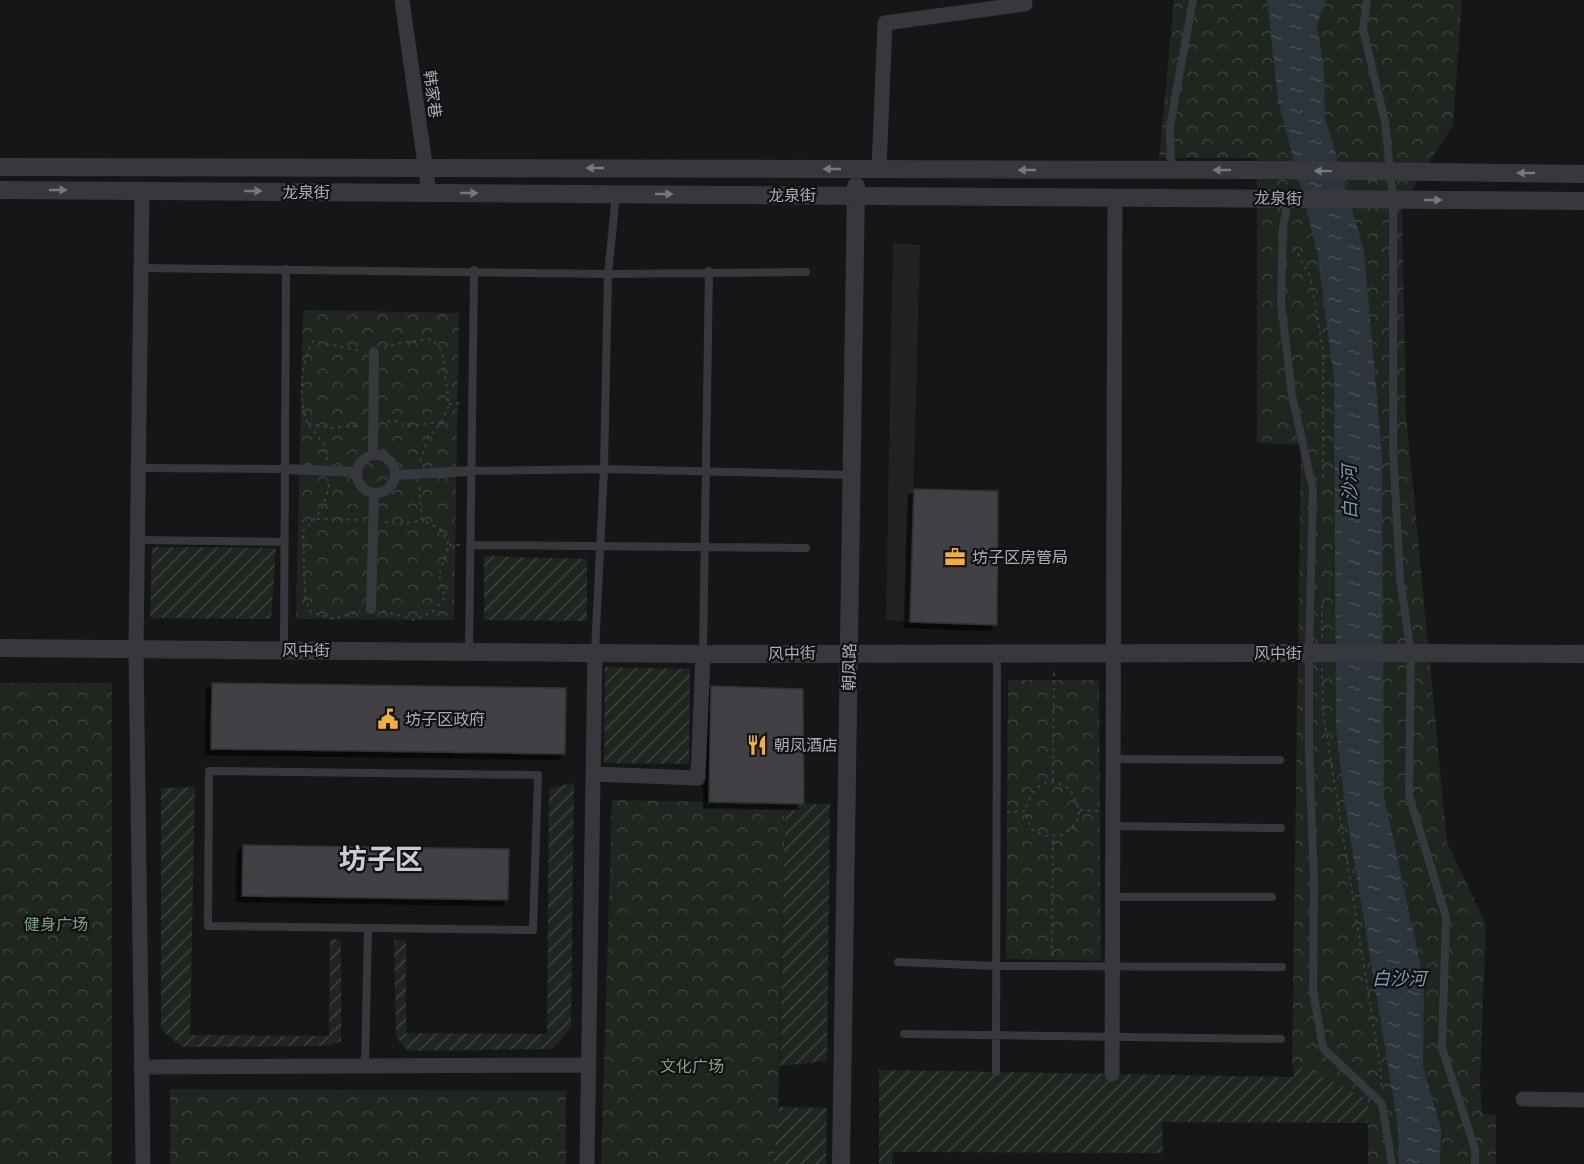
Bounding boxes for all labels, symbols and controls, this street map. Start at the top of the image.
street label: 韩家巷 [418,69,447,119]
one-way arrow [585,164,604,173]
one-way arrow [822,164,841,174]
one-way arrow [1017,165,1036,174]
one-way arrow [1212,165,1231,175]
one-way arrow [1314,166,1333,176]
one-way arrow [1516,168,1535,178]
street label: 龙泉街 [282,181,330,204]
street label: 龙泉街 [768,184,816,207]
one-way arrow [49,185,68,195]
one-way arrow [244,187,263,196]
street label: 龙泉街 [1254,187,1302,210]
one-way arrow [460,188,479,198]
one-way arrow [655,189,674,199]
one-way arrow [1424,195,1443,205]
water label: 白沙河 [1336,462,1363,519]
office icon: 坊子区房管局 [943,545,967,569]
place label: 坊子区房管局 [972,546,1068,569]
street label: 风中街 [282,639,330,662]
street label: 风中街 [768,642,816,665]
street label: 风中街 [1254,642,1302,665]
street label: 朝凤路 [838,643,861,691]
public building icon: 坊子区政府 [376,707,400,731]
place label: 坊子区政府 [405,708,485,731]
restaurant icon: 朝凤酒店 [745,733,769,757]
place label: 朝凤酒店 [774,734,838,757]
district label: 坊子区 [339,839,423,880]
park label: 健身广场 [24,913,88,936]
water label: 白沙河 [1372,966,1429,992]
park label: 文化广场 [660,1055,724,1078]

